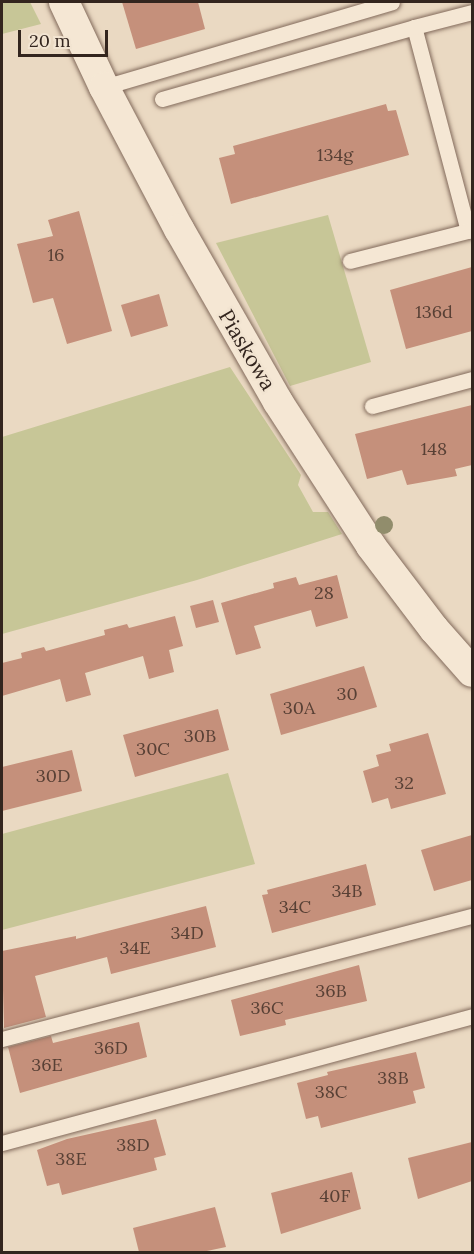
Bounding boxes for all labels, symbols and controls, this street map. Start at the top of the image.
scale bar [21,18,111,56]
text: 20 m [29,29,71,52]
house number: 134g [317,144,353,166]
house number: 16 [48,244,64,266]
house number: 136d [415,301,453,323]
street label: Piaskowa [213,305,281,395]
house number: 148 [421,438,447,460]
house number: 28 [314,582,334,604]
house number: 30 [336,683,358,705]
house number: 30A [283,697,315,719]
house number: 30B [184,725,216,747]
house number: 30C [136,738,170,760]
house number: 30D [36,765,70,787]
house number: 32 [394,772,414,794]
house number: 34B [332,880,362,902]
house number: 34C [279,896,311,918]
house number: 34D [170,922,204,944]
house number: 34E [120,937,150,959]
house number: 36B [315,980,347,1002]
house number: 36C [250,997,284,1019]
house number: 36D [94,1037,128,1059]
house number: 36E [31,1054,63,1076]
house number: 38B [377,1067,409,1089]
house number: 38C [315,1081,347,1103]
house number: 38D [116,1134,150,1156]
house number: 38E [55,1148,87,1170]
house number: 40F [320,1185,350,1207]

